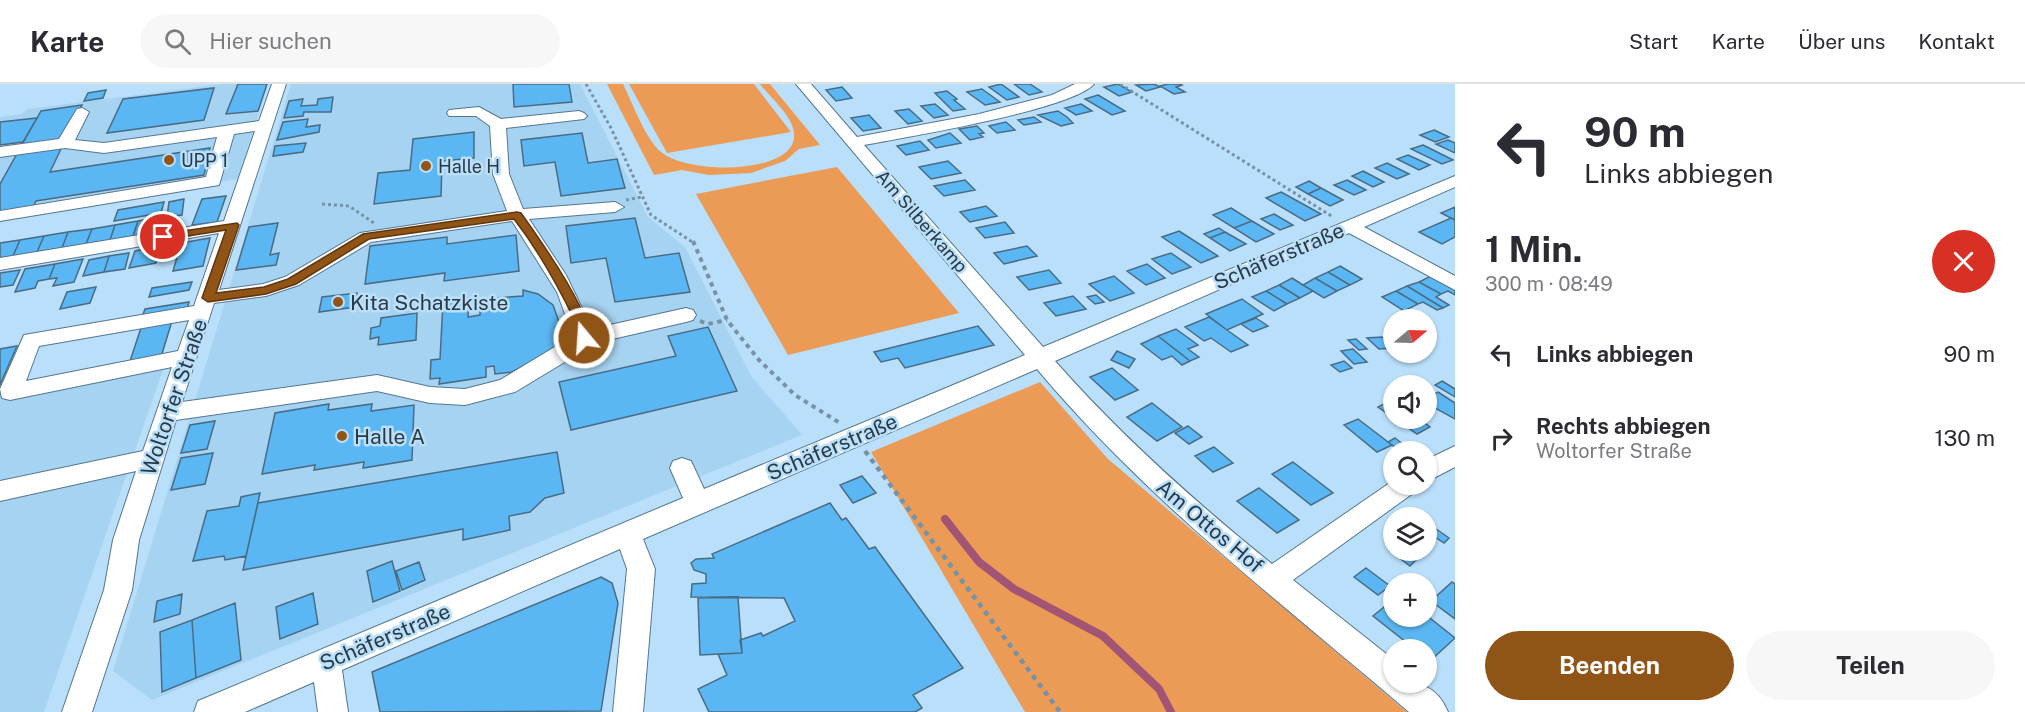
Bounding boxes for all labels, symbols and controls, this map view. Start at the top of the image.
search box [140,14,560,68]
text: Karte [30,25,104,58]
icon: search [161,25,194,58]
text: Hier suchen [209,28,332,54]
text: Start [1629,29,1678,54]
text: Karte [1711,29,1765,54]
text: Über uns [1798,29,1885,54]
text: Kontakt [1918,29,1995,54]
text: 90 m [1584,107,1686,156]
icon: left [1485,108,1563,186]
place label: UPP 1 [181,150,228,171]
marker: UPP 1 [162,153,176,167]
place label: Halle H [438,156,500,177]
text: Links abbiegen [1584,157,1773,189]
marker: Halle H [419,159,433,173]
street label: Am Silberkamp [872,166,972,276]
pin [137,211,188,262]
street label: Schäferstraße [1210,217,1348,295]
icon: arrive [146,220,179,253]
text: 1 Min. [1485,228,1582,270]
button: close [1932,230,1995,293]
text: 300 m · 08:49 [1485,272,1613,296]
place label: Kita Schatzkiste [350,290,508,315]
marker: Kita Schatzkiste [331,295,345,309]
position arrow [552,306,616,370]
north arrow [1383,309,1437,363]
map controls [1383,309,1437,693]
street label: Woltorfer Straße [136,316,212,478]
icon: left [1485,338,1518,371]
text: Links abbiegen [1536,341,1693,367]
text: 90 m [1944,341,1995,367]
button: sound [1383,375,1437,429]
street label: Schäferstraße [763,408,901,486]
text: Rechts abbiegen [1536,413,1711,439]
icon: right [1485,422,1518,455]
place label: Halle A [354,424,425,449]
text: 130 m [1934,425,1995,451]
marker: Halle A [335,429,349,443]
text: Woltorfer Straße [1536,439,1692,463]
button: search [1383,441,1437,495]
street label: Am Ottos Hof [1152,474,1268,578]
button: layers [1383,507,1437,561]
button: + [1383,573,1437,627]
street label: Schäferstraße [316,598,454,676]
button: Beenden [1485,631,1734,700]
button: Teilen [1746,631,1995,700]
button: − [1383,639,1437,693]

